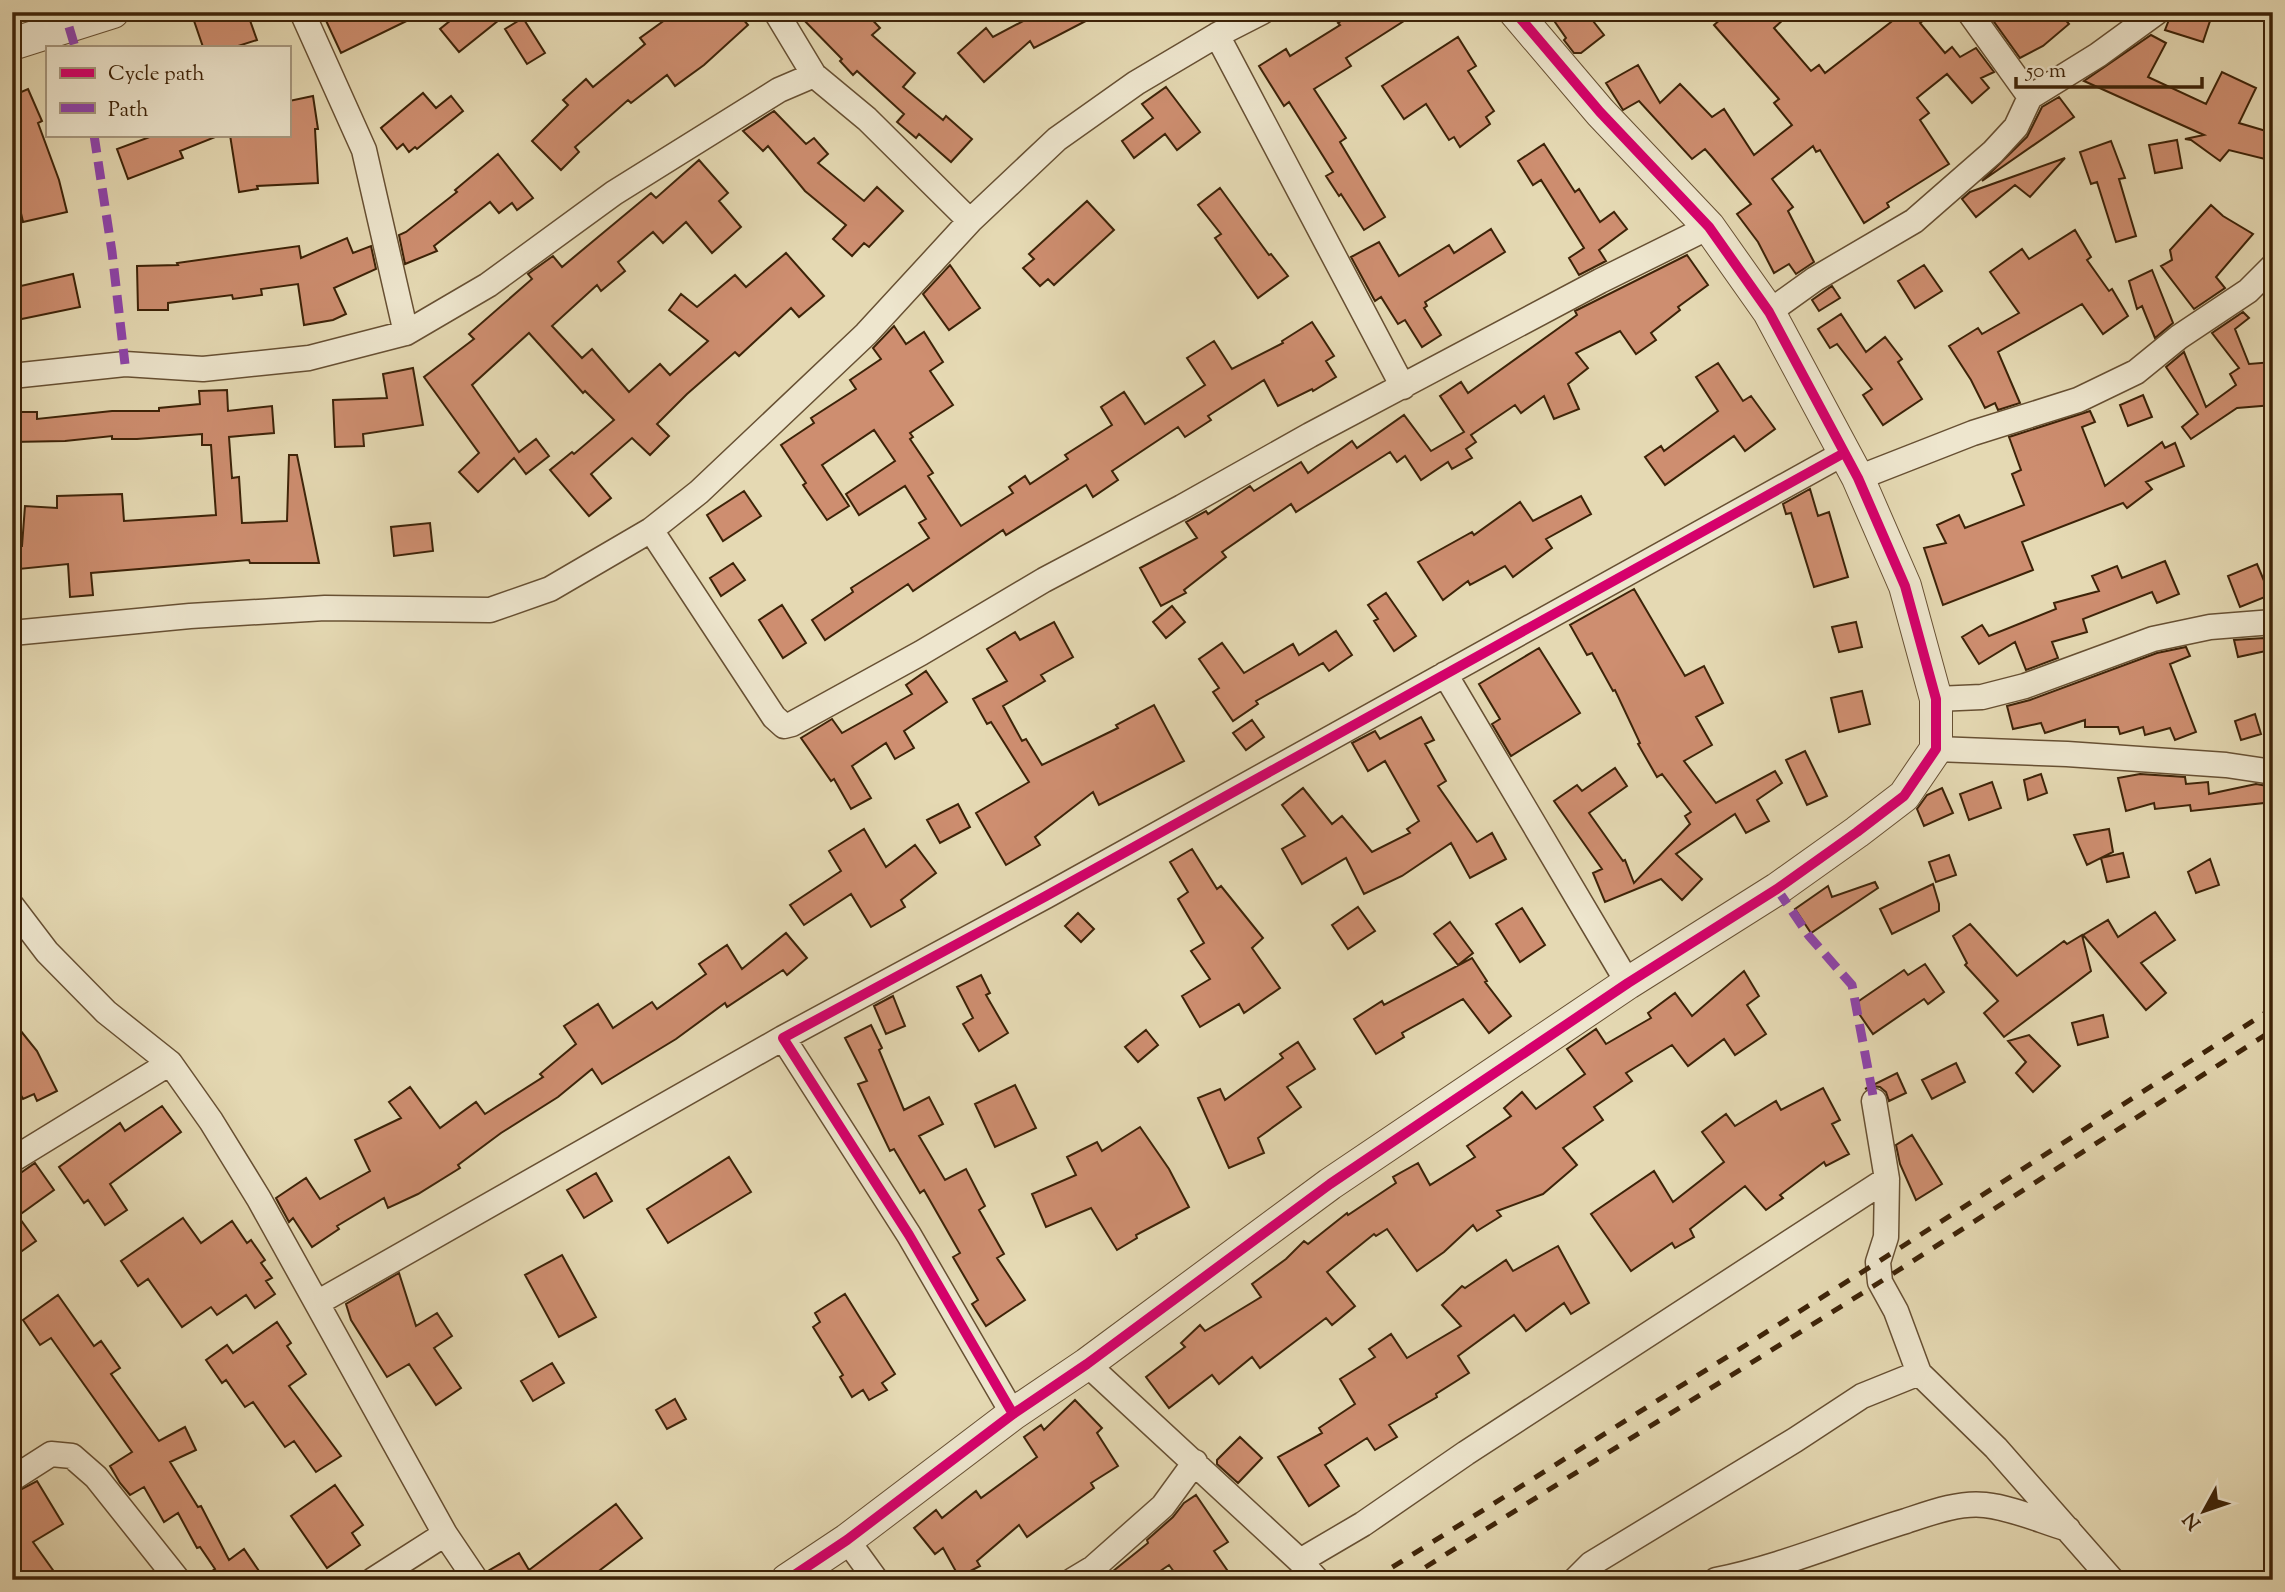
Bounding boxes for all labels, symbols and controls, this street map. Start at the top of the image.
legend [46,46,290,136]
scale bar [2016,46,2201,90]
text: 50 m [2025,57,2066,87]
text: Cycle path [108,60,205,90]
text: Path [108,96,149,126]
north arrow [2170,1476,2240,1546]
text: N [2178,1506,2208,1535]

